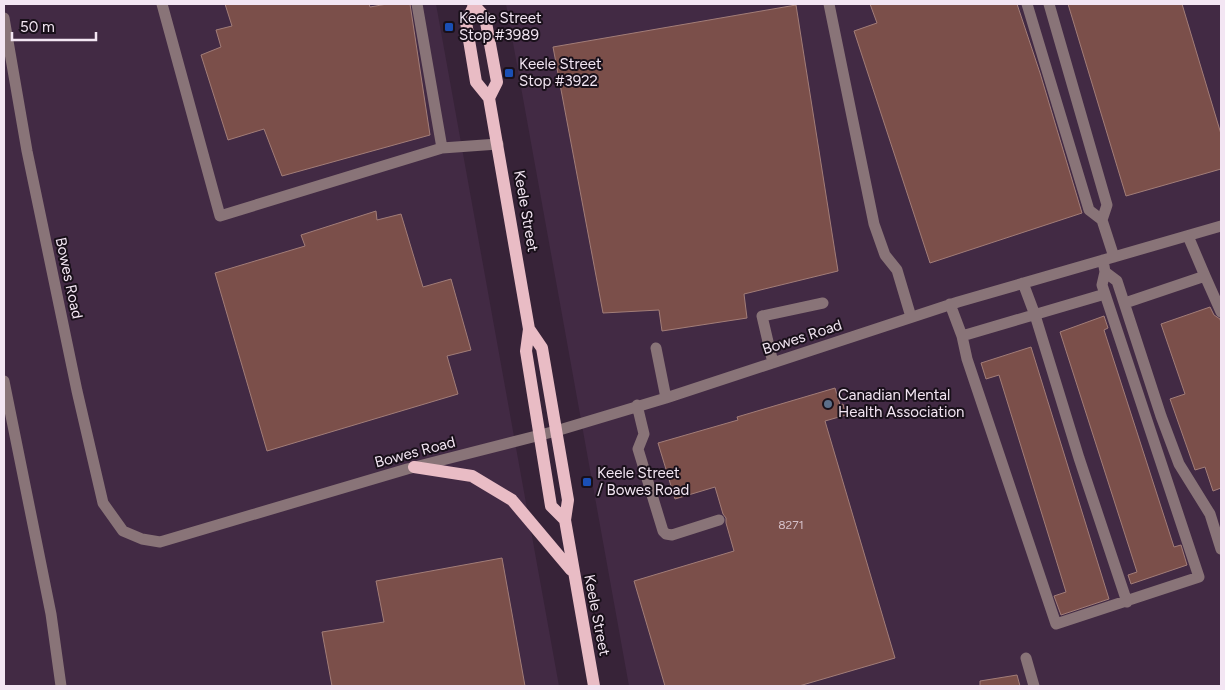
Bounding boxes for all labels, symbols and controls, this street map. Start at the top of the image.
place label: Keele Street Stop #3989 [459,9,542,44]
scale bar [12,10,96,42]
text: 50 m [20,18,55,36]
marker: Keele Street Stop #3989 [443,21,455,33]
place label: Keele Street Stop #3922 [519,55,602,90]
marker: Keele Street Stop #3922 [503,67,515,79]
street label: Keele Street [510,169,542,254]
street label: Bowes Road [52,236,86,320]
street label: Bowes Road [760,316,844,358]
place label: Canadian Mental Health Association [838,386,964,421]
marker: Canadian Mental Health Association [822,398,834,410]
street label: Bowes Road [373,433,457,471]
place label: Keele Street / Bowes Road [597,464,689,499]
marker: Keele Street / Bowes Road [581,476,593,488]
house number: 8271 [778,518,804,532]
street label: Keele Street [580,573,614,658]

